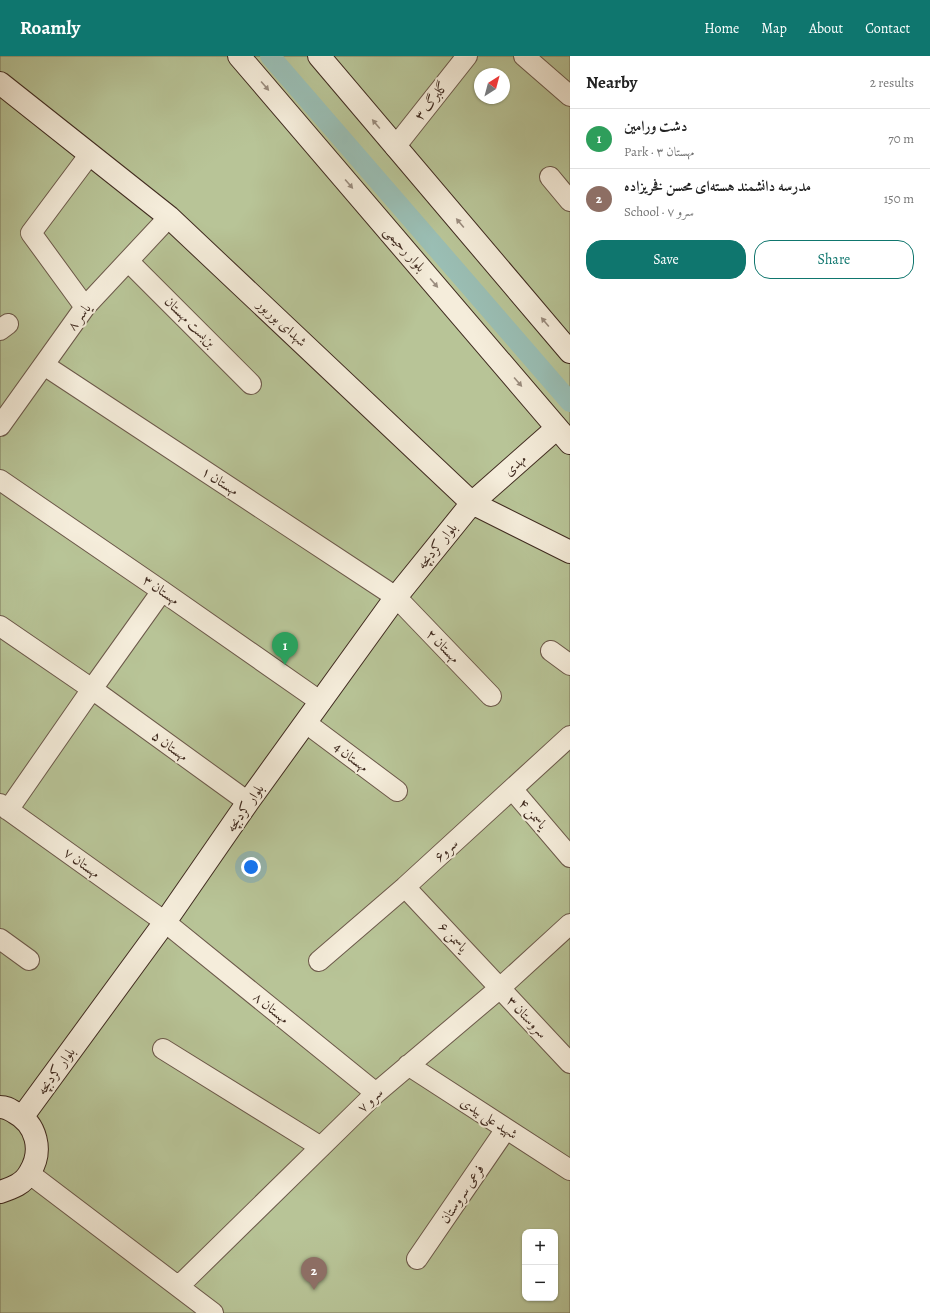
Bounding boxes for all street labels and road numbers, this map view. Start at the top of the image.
street label: گلبرگ ۳ [410,78,452,124]
street label: بلوار رحیمی [380,222,430,276]
street label: بن‌بست مهستان [160,292,220,352]
street label: شهدای بوربور [252,294,311,351]
street label: یاسر ۸ [63,298,96,334]
street label: مهدی [499,450,531,480]
street label: مهستان ۱ [198,462,242,500]
street label: بلوار کردبچه [412,519,462,573]
street label: مهستان ۳ [139,570,183,610]
street label: مهستان ۲ [422,625,464,667]
street label: مهستان ۵ [148,726,192,766]
street label: مهستان 4 [330,738,372,776]
street label: بلوار کردبچه [222,780,269,836]
street label: یاسمن ۴ [514,794,553,835]
street label: سرو۶ [430,834,462,866]
street label: مهستان ۷ [60,843,104,883]
street label: یاسمن ۶ [434,918,473,957]
street label: مهستان ۸ [249,988,293,1028]
street label: سروستان ۳ [502,992,552,1043]
street label: بلوار کردبچه [32,1043,80,1099]
street label: سرو ۷ [353,1083,387,1117]
street label: شهید علی بیدی [457,1092,521,1144]
street label: فرعی سروستان [435,1161,489,1227]

